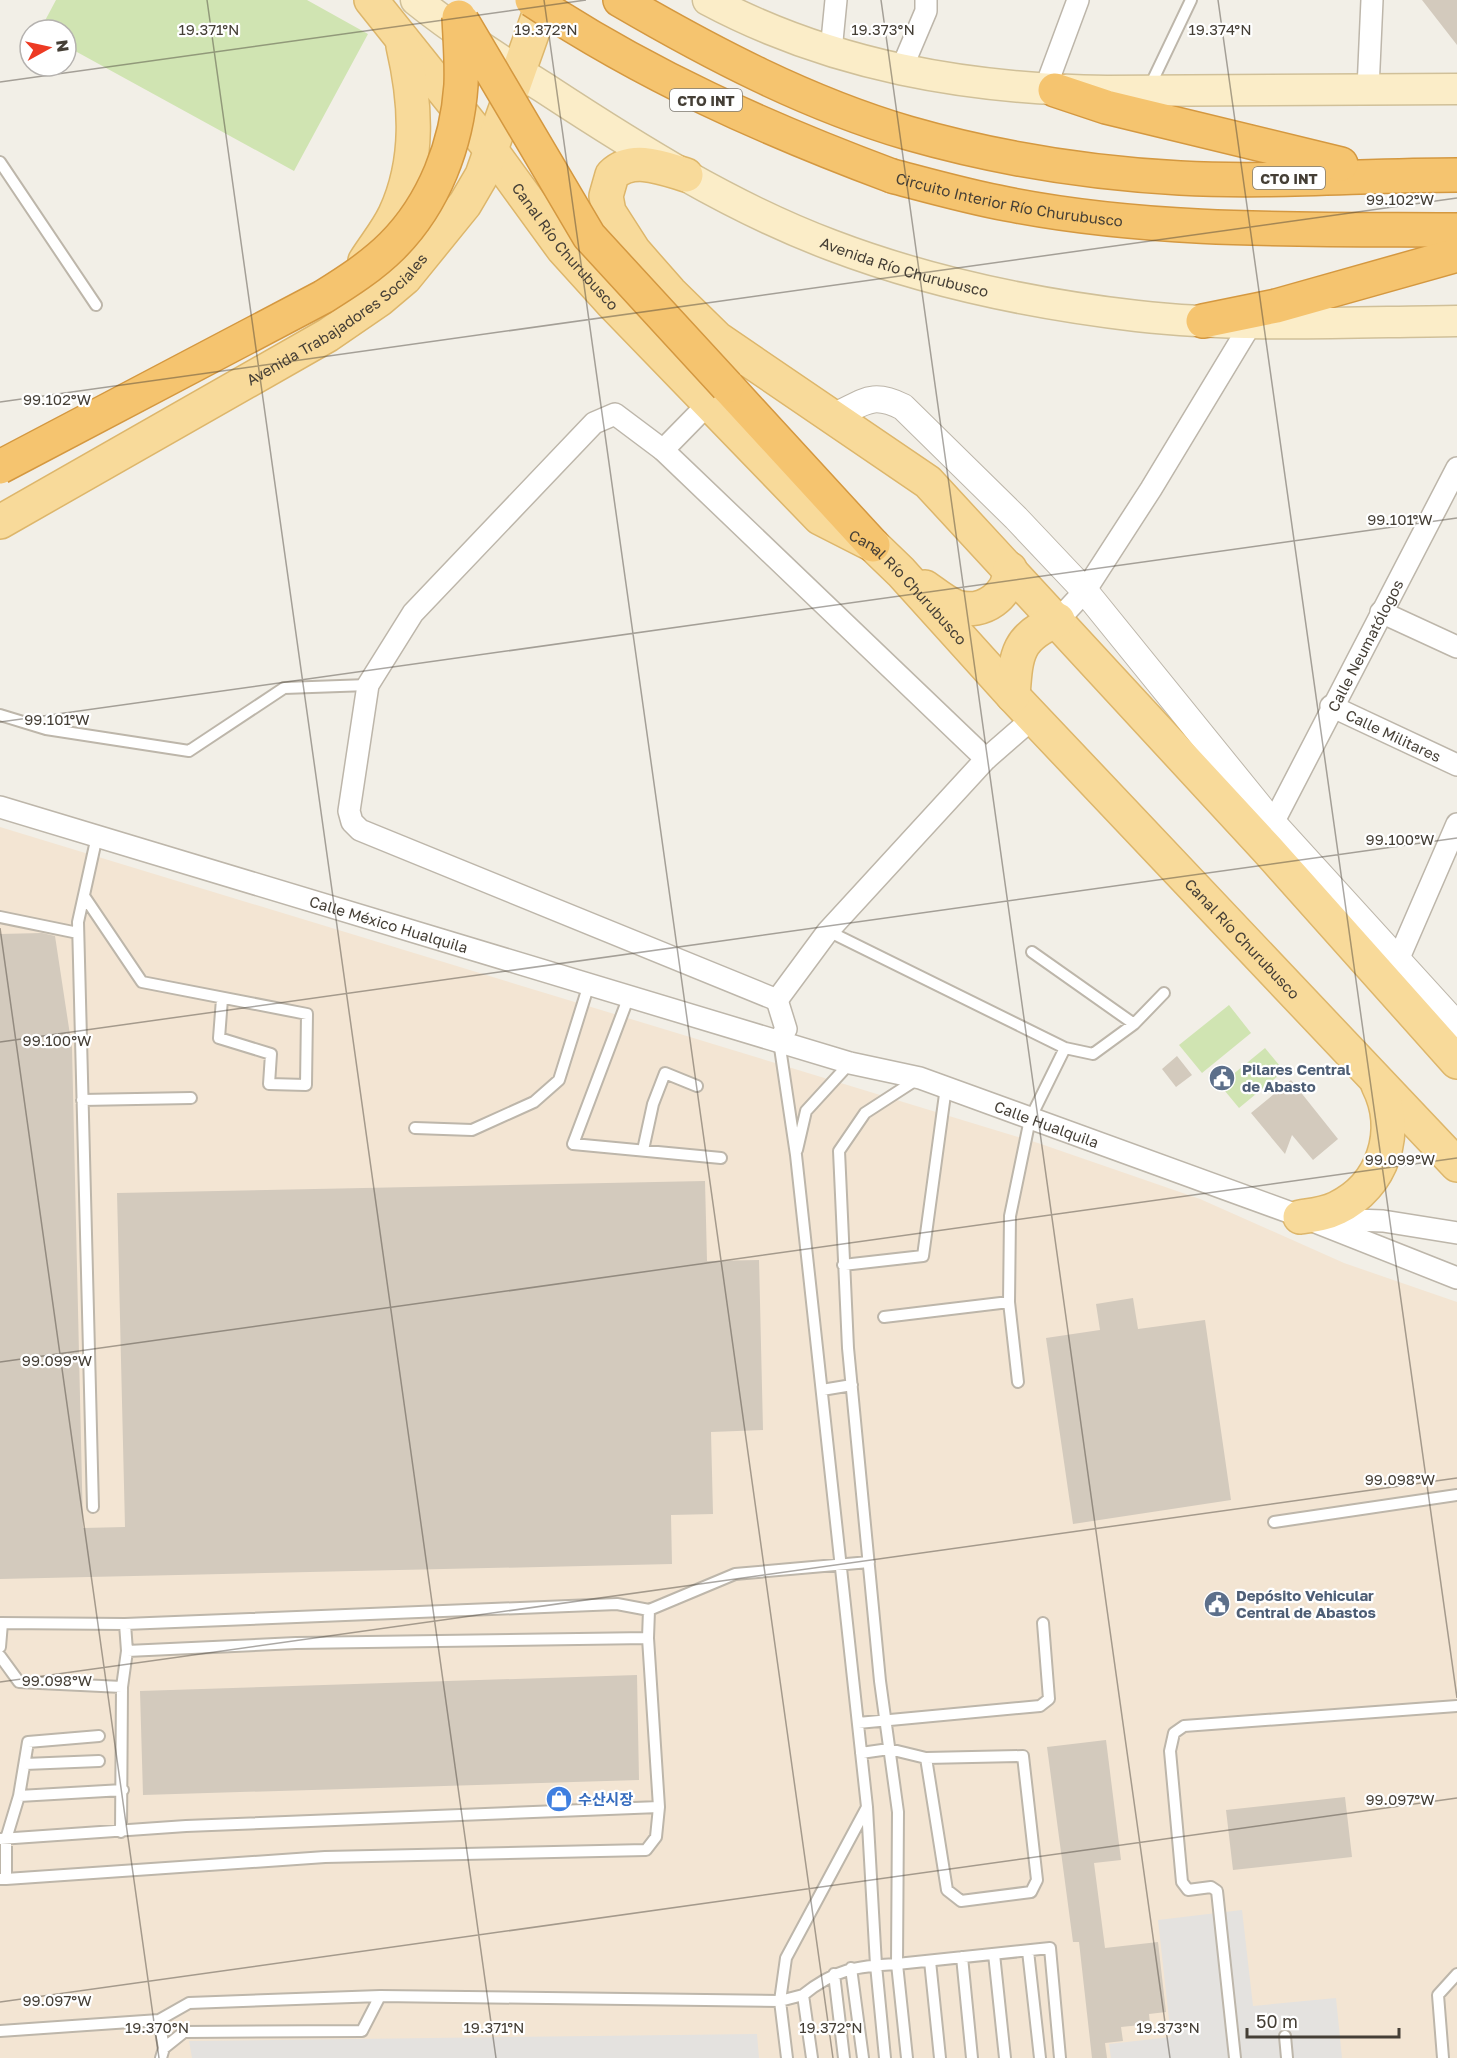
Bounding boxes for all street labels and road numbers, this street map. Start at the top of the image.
road number: CTO INT [670,89,742,111]
road number: CTO INT [1253,167,1325,189]
street label: Circuito Interior Río Churubusco [894,168,1124,230]
street label: Canal Río Churubusco [509,179,623,314]
street label: Avenida Río Churubusco [818,233,990,300]
street label: Avenida Trabajadores Sociales [243,249,431,389]
street label: Canal Río Churubusco [846,525,971,648]
street label: Calle Neumatólogos [1323,576,1407,715]
street label: Calle Militares [1343,705,1444,765]
street label: Canal Río Churubusco [1181,875,1304,1002]
street label: Calle México Hualquila [307,892,470,956]
street label: Calle Hualquila [992,1097,1101,1151]

